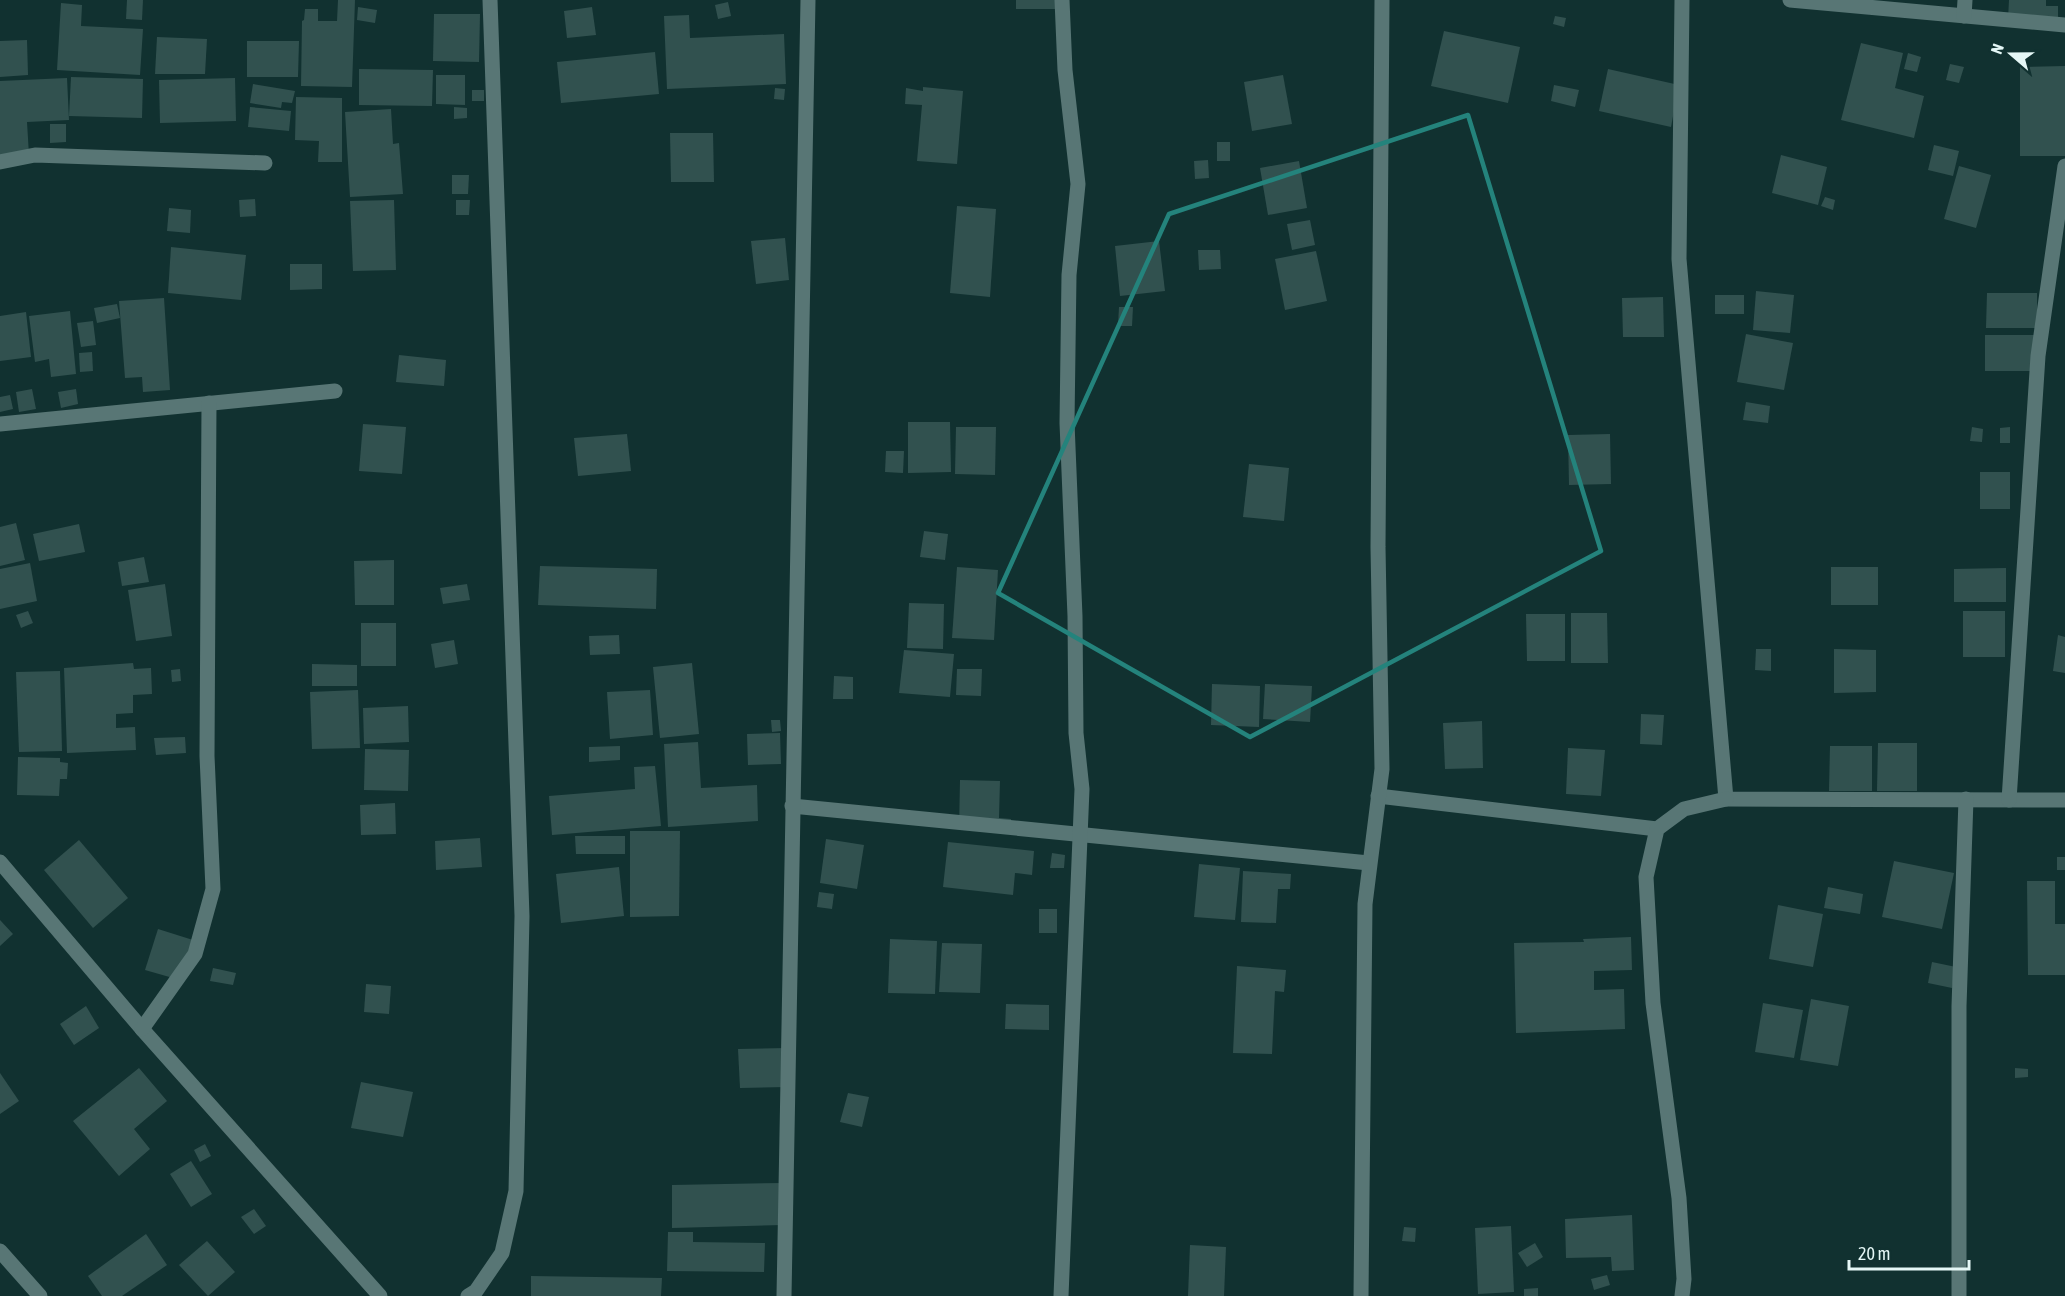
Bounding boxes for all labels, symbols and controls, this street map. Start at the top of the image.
north arrow [1981,24,2041,84]
text: N [1987,41,2007,56]
scale bar [1849,1233,1969,1271]
text: 20 m [1858,1243,1890,1264]

